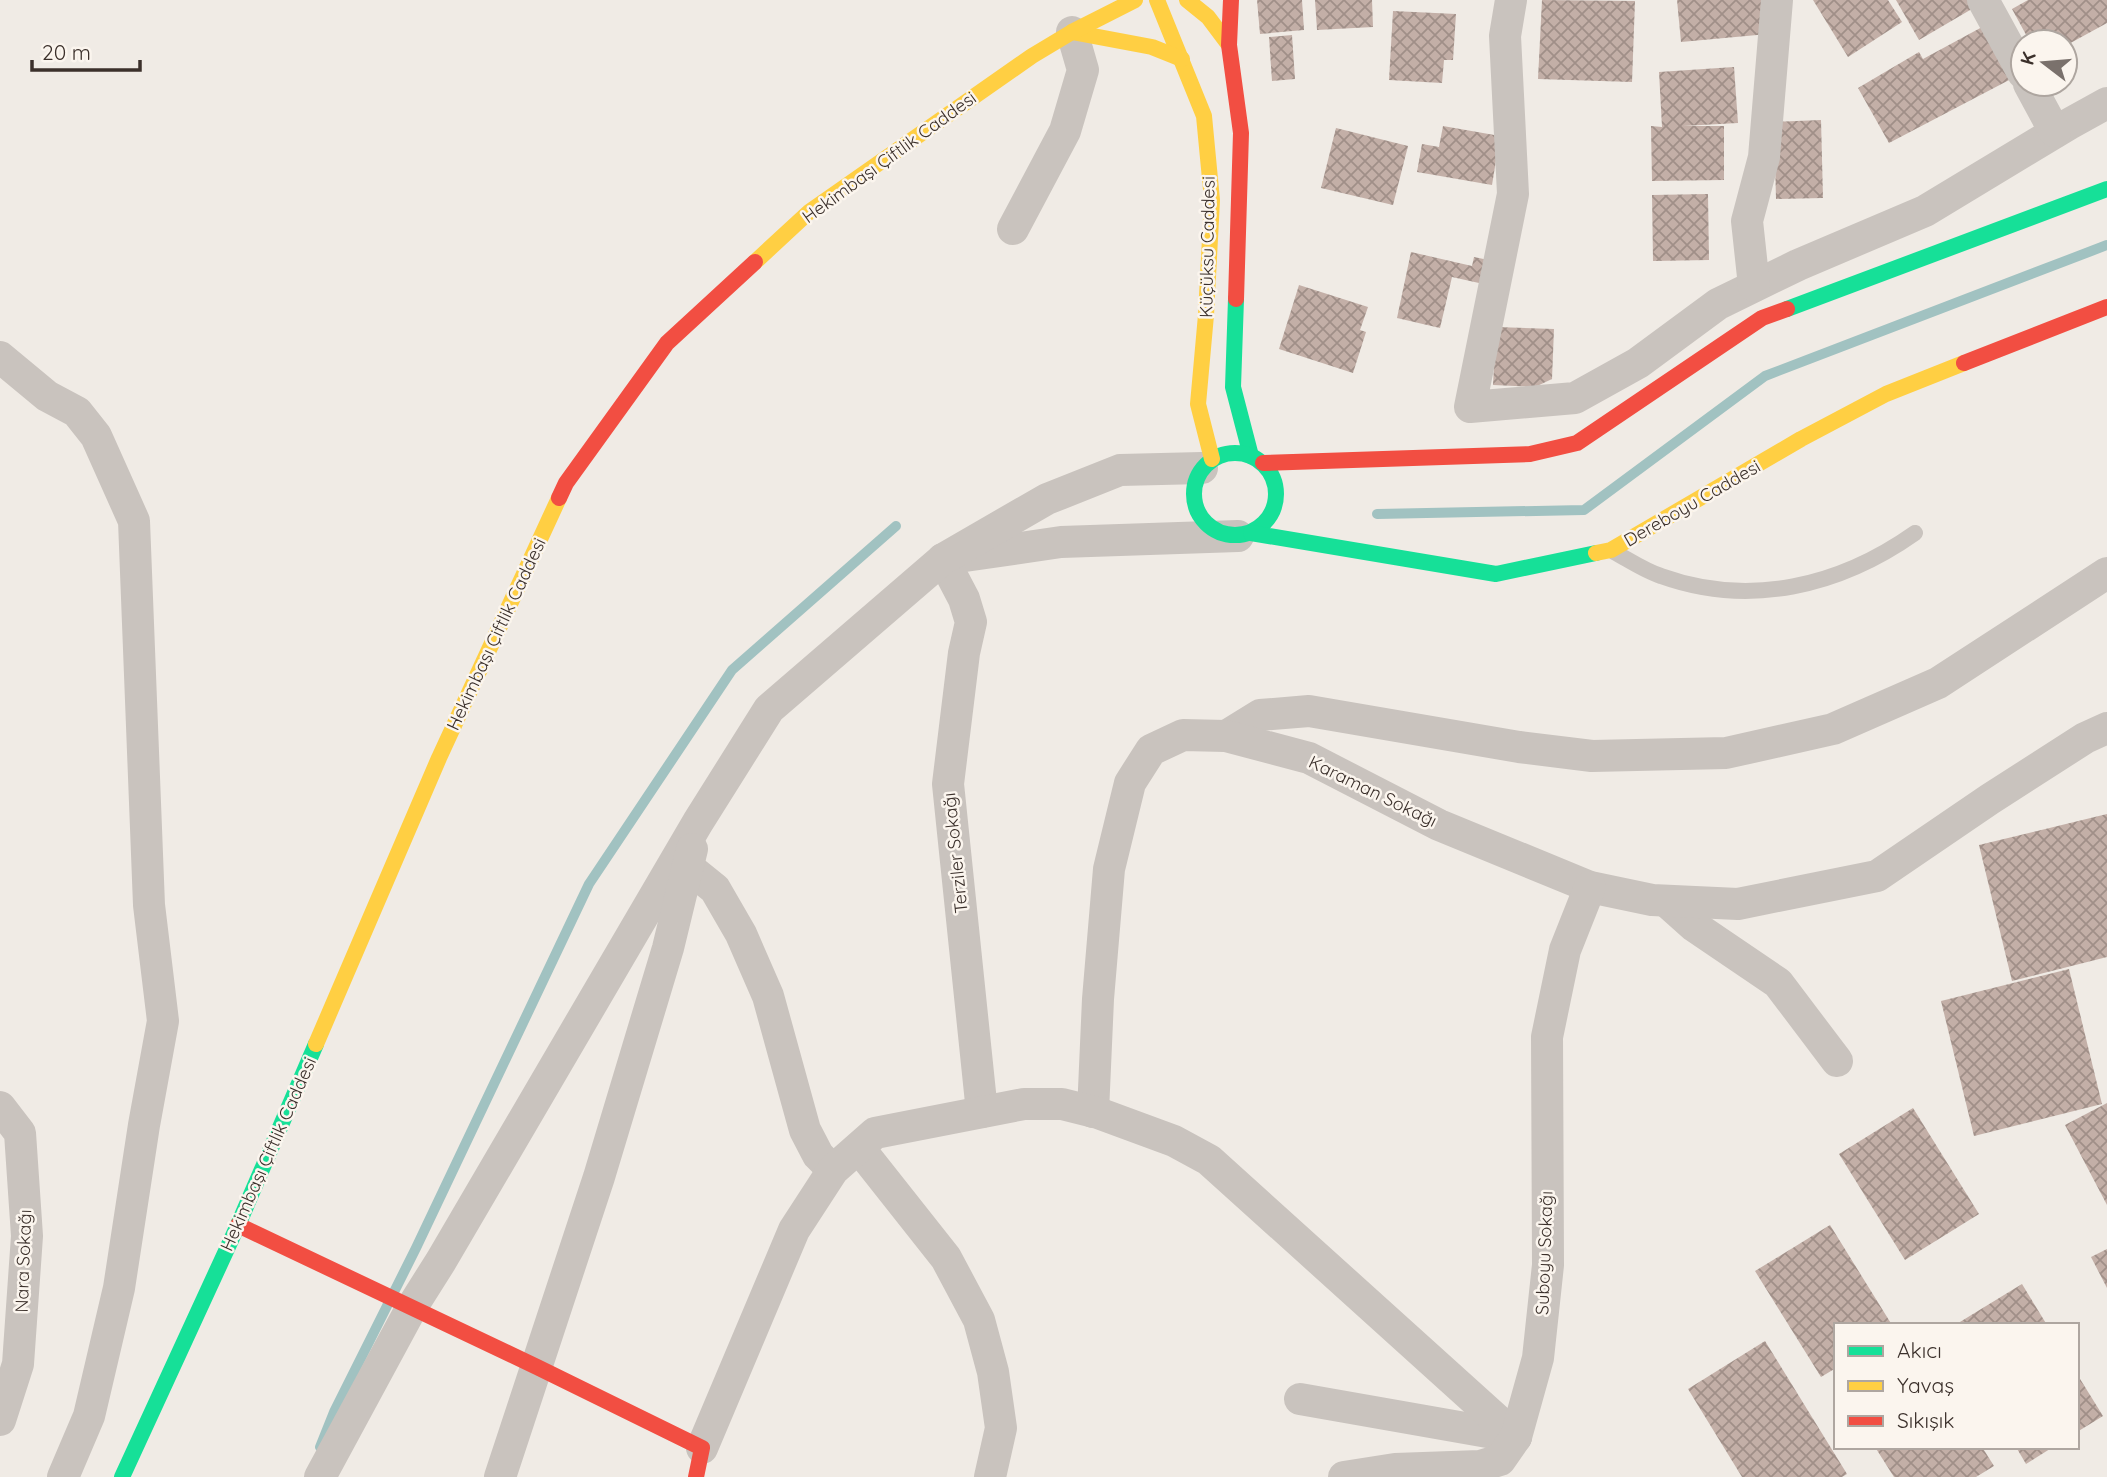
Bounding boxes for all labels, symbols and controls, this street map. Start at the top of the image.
scale bar [32,28,140,72]
north arrow [2009,28,2079,98]
text: 20 m [42,39,91,65]
text: K [2014,49,2041,68]
street label: Hekimbaşı Çiftlik Caddesi [797,86,981,228]
street label: Küçüksu Caddesi [1194,176,1220,318]
street label: Dereboyu Caddesi [1620,455,1764,551]
street label: Hekimbaşı Çiftlik Caddesi [441,534,551,734]
street label: Karaman Sokağı [1305,750,1441,832]
street label: Terziler Sokağı [937,792,973,914]
street label: Hekimbaşı Çiftlik Caddesi [215,1054,321,1254]
street label: Suboyu Sokağı [1530,1191,1558,1315]
street label: Nara Sokağı [10,1209,36,1313]
legend [1834,1323,2079,1449]
text: Akıcı [1897,1337,1942,1363]
text: Yavaş [1897,1372,1954,1398]
text: Sıkışık [1897,1407,1955,1433]

